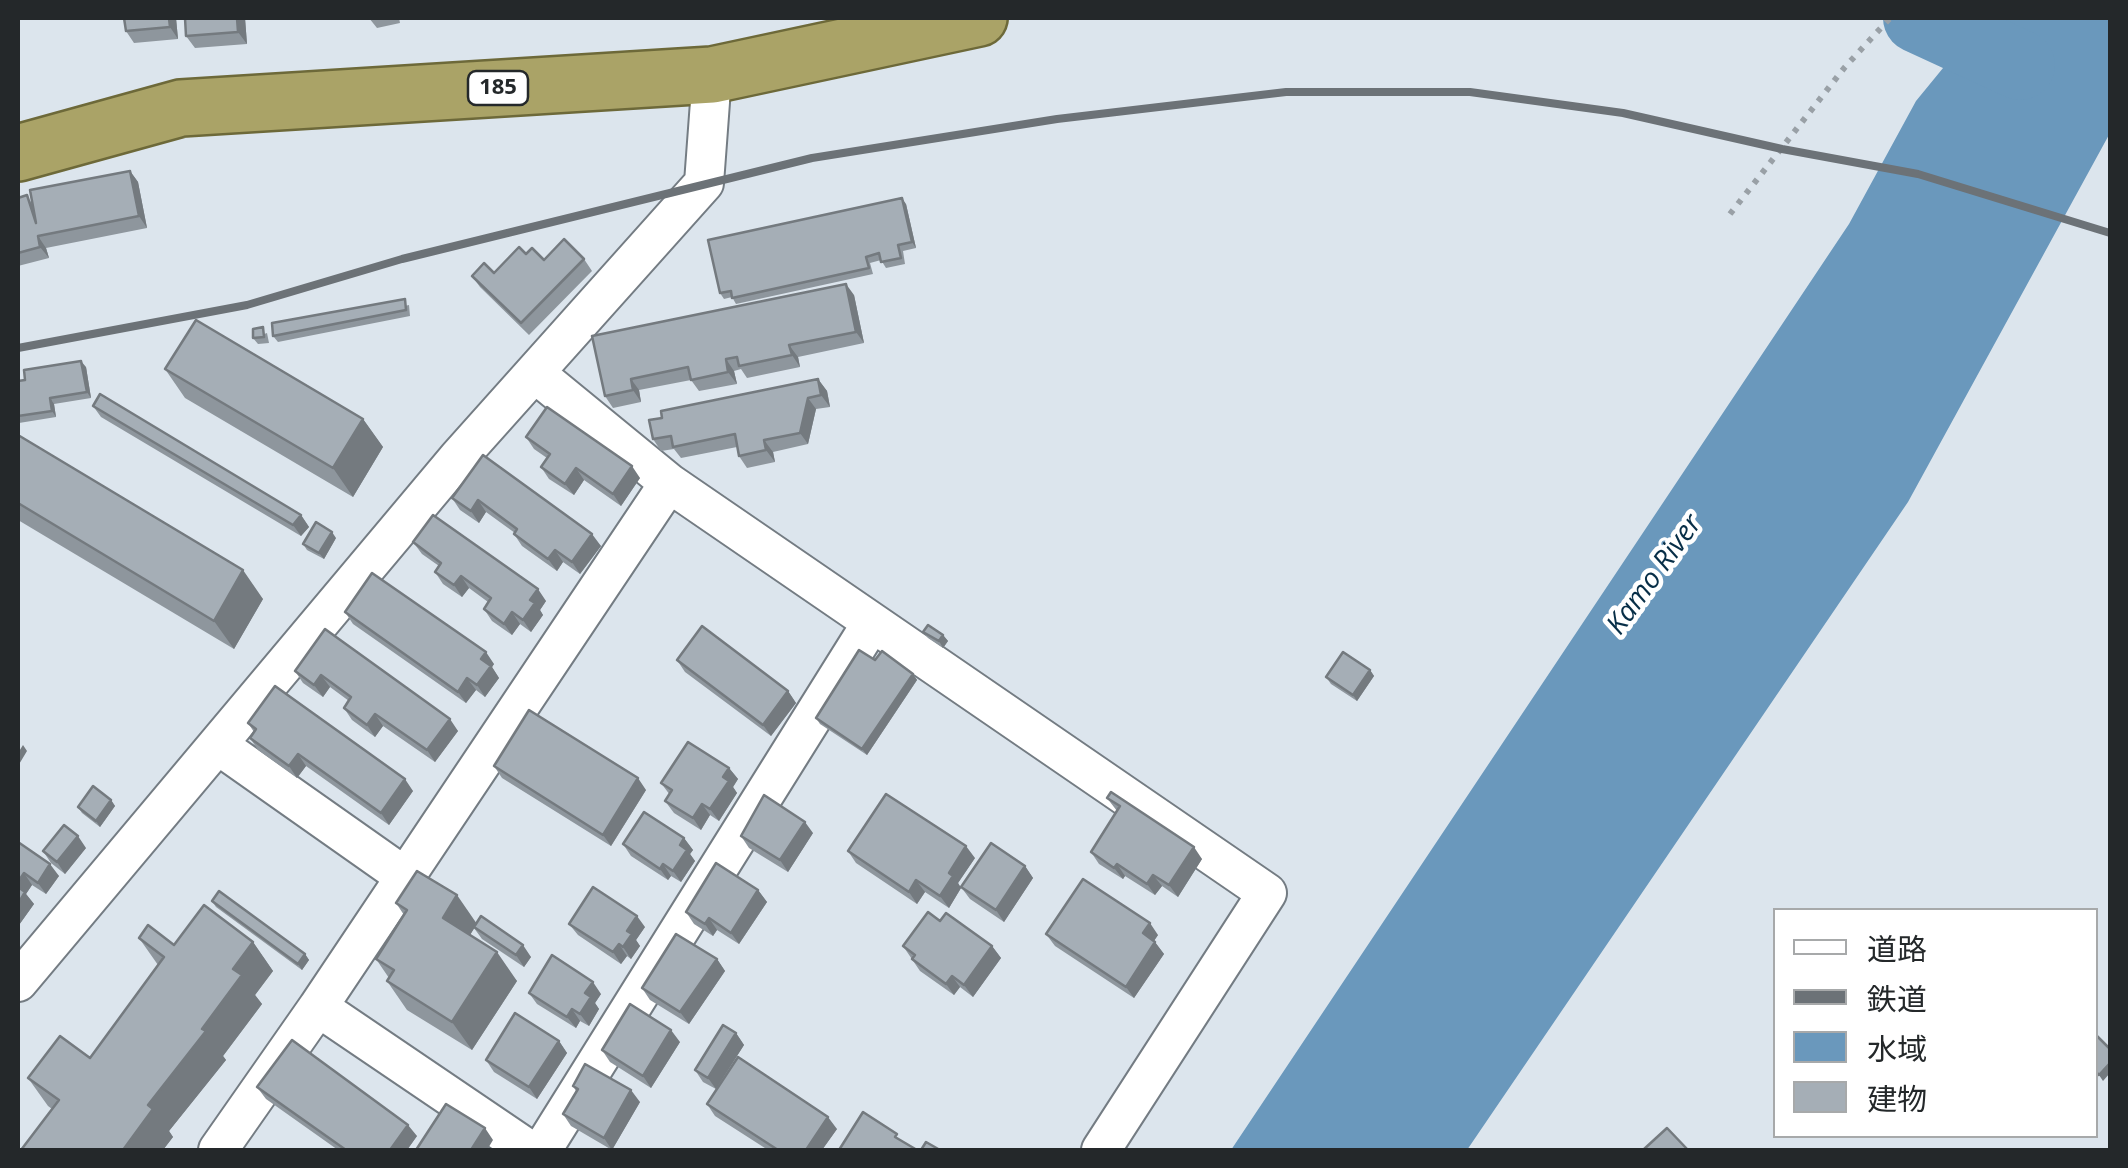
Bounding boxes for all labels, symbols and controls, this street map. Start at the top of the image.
road number: 185 [468,71,528,105]
water label: Kamo River [1600,509,1710,641]
legend [1773,908,2098,1138]
text: 道路 [1867,928,1927,969]
text: 鉄道 [1867,978,1927,1019]
text: 水域 [1867,1028,1927,1069]
text: 建物 [1867,1078,1927,1119]

